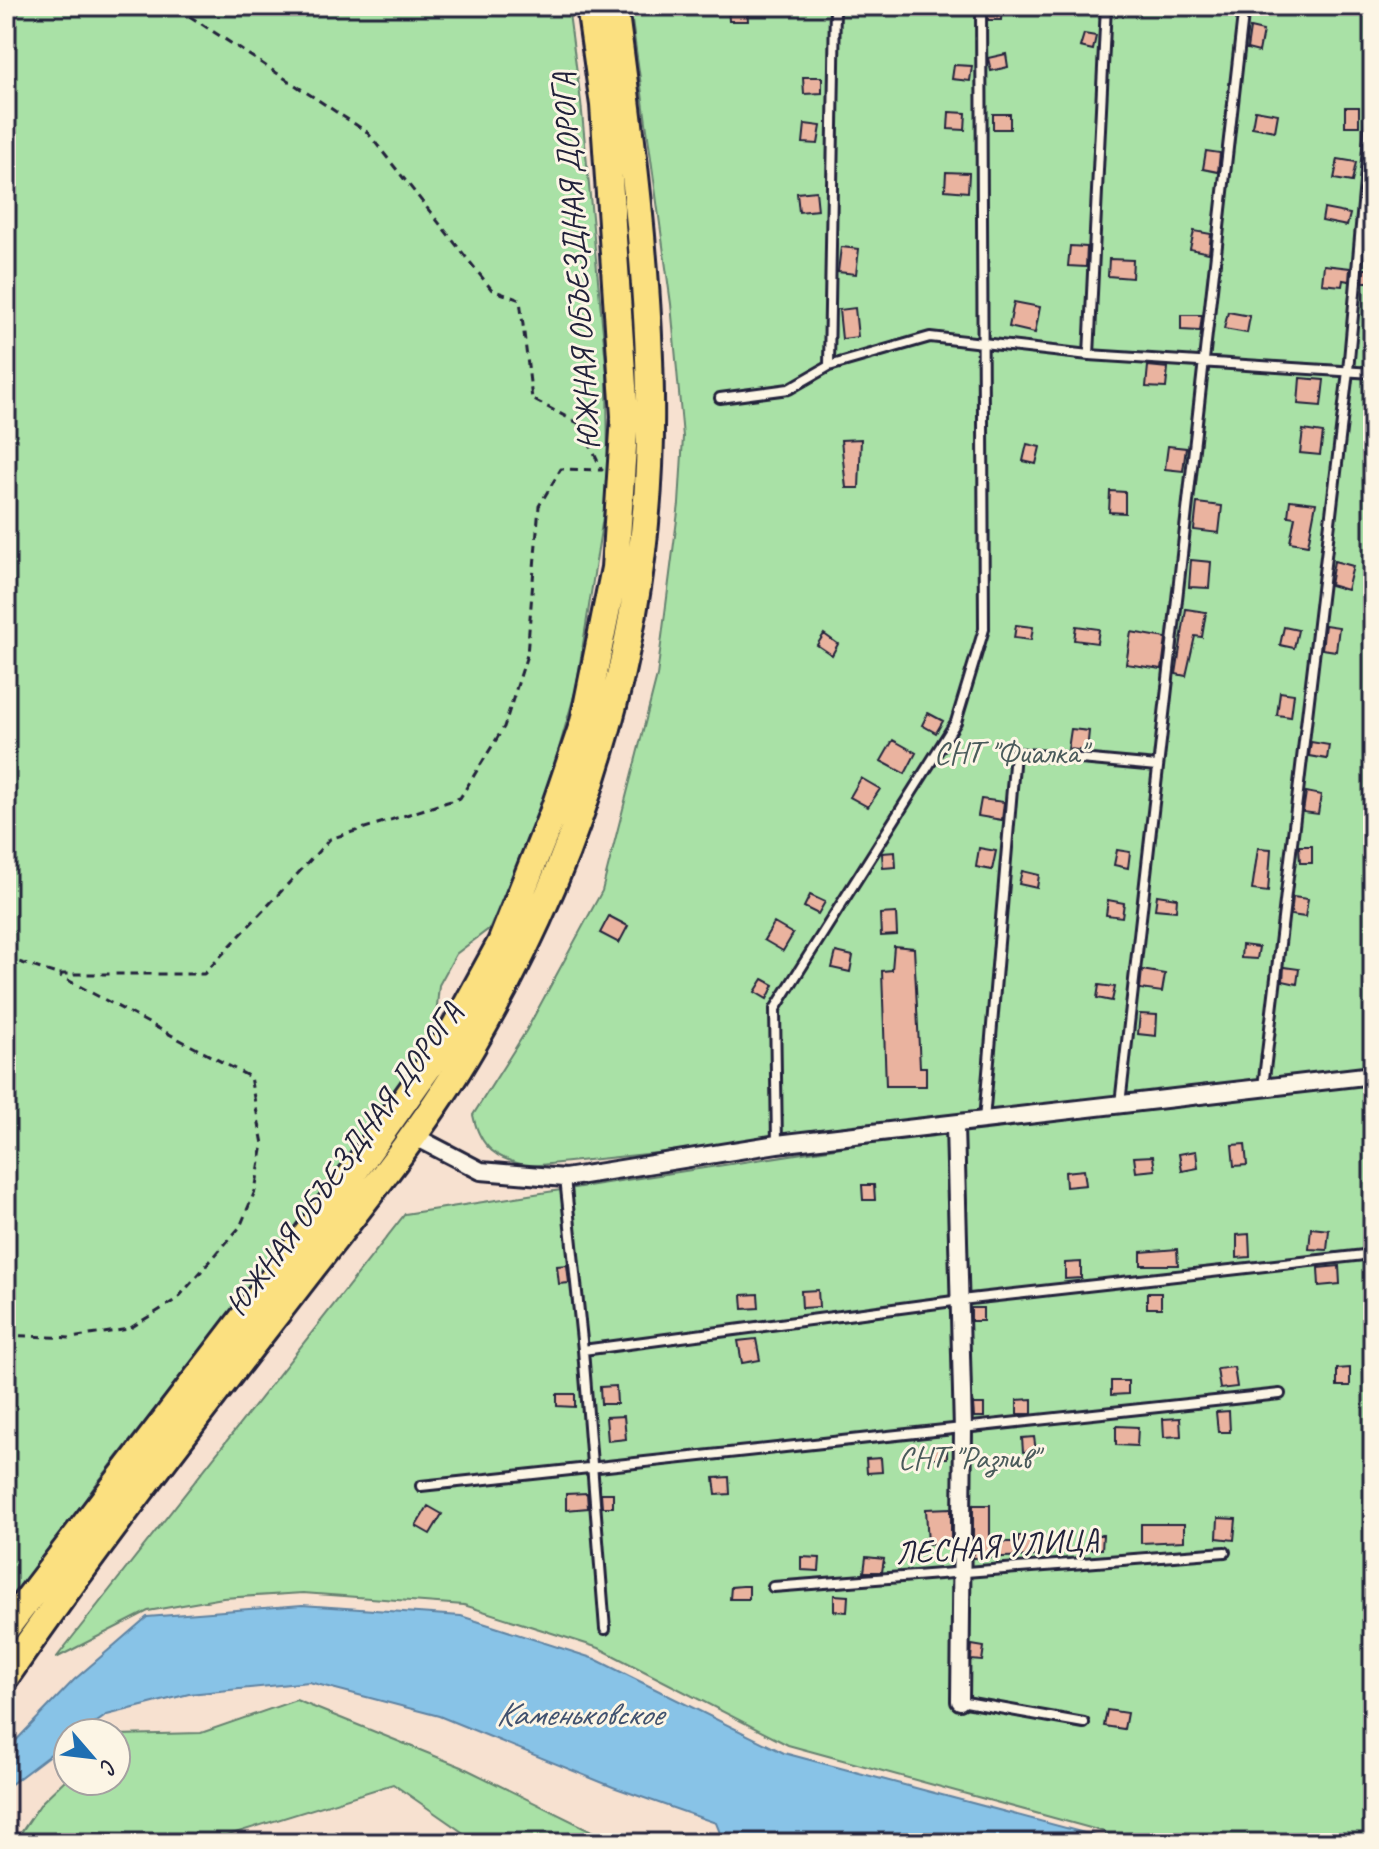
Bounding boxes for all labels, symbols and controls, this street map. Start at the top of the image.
street label: ЮЖНАЯ ОБЪЕЗДНАЯ ДОРОГА [542,70,610,451]
park label: СНТ "Фиалка" [934,732,1093,773]
street label: ЮЖНАЯ ОБЪЕЗДНАЯ ДОРОГА [216,993,472,1324]
park label: СНТ "Разлив" [898,1437,1045,1478]
street label: ЛЕСНАЯ УЛИЦА [894,1518,1101,1574]
water label: Каменьковское [496,1692,667,1735]
north arrow [52,1717,132,1797]
text: С [92,1755,124,1780]

